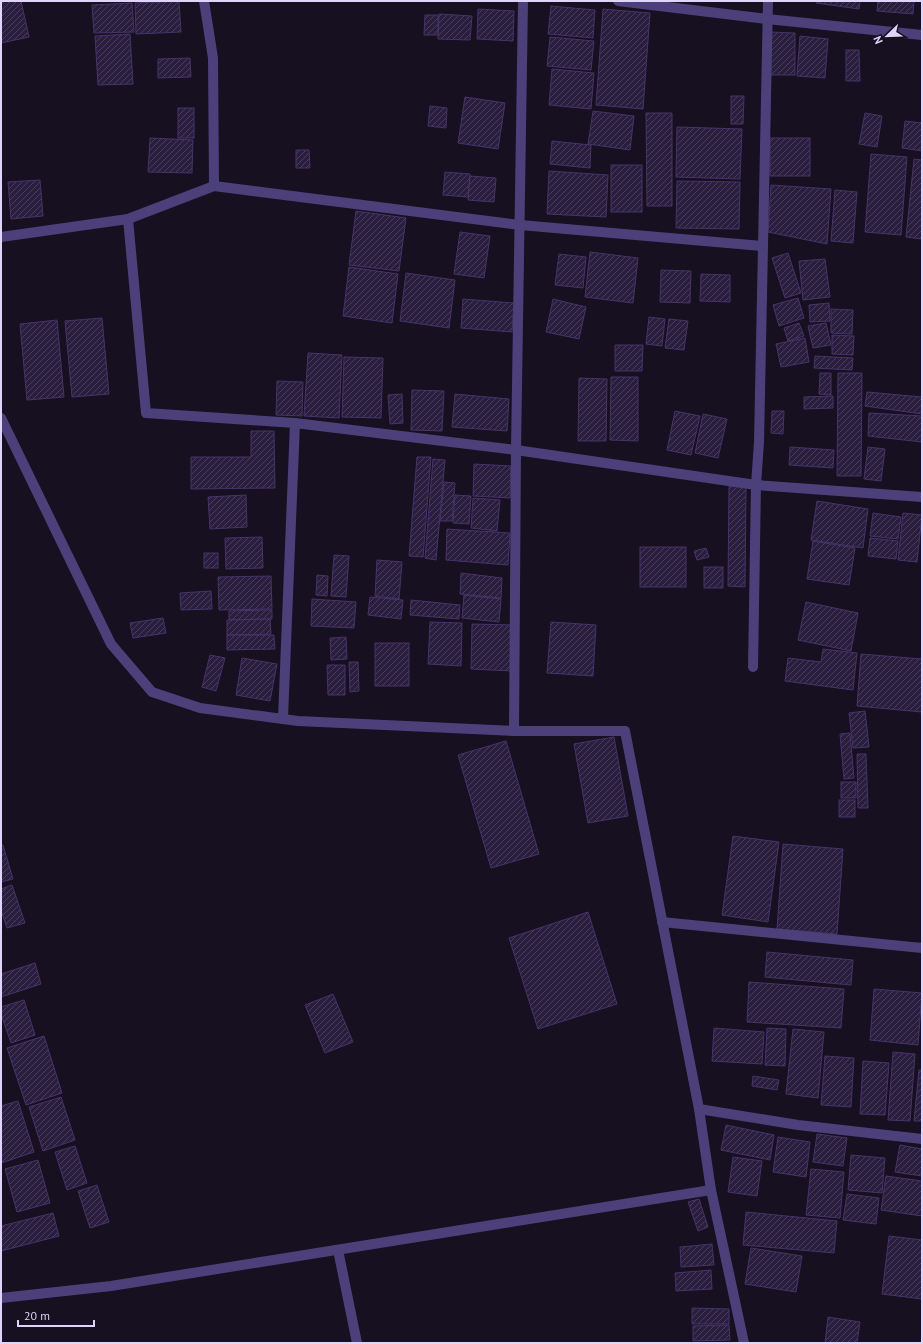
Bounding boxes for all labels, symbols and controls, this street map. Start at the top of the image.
north arrow [867,16,907,56]
text: N [870,34,886,46]
scale bar [18,1302,94,1328]
text: 20 m [24,1308,50,1323]

